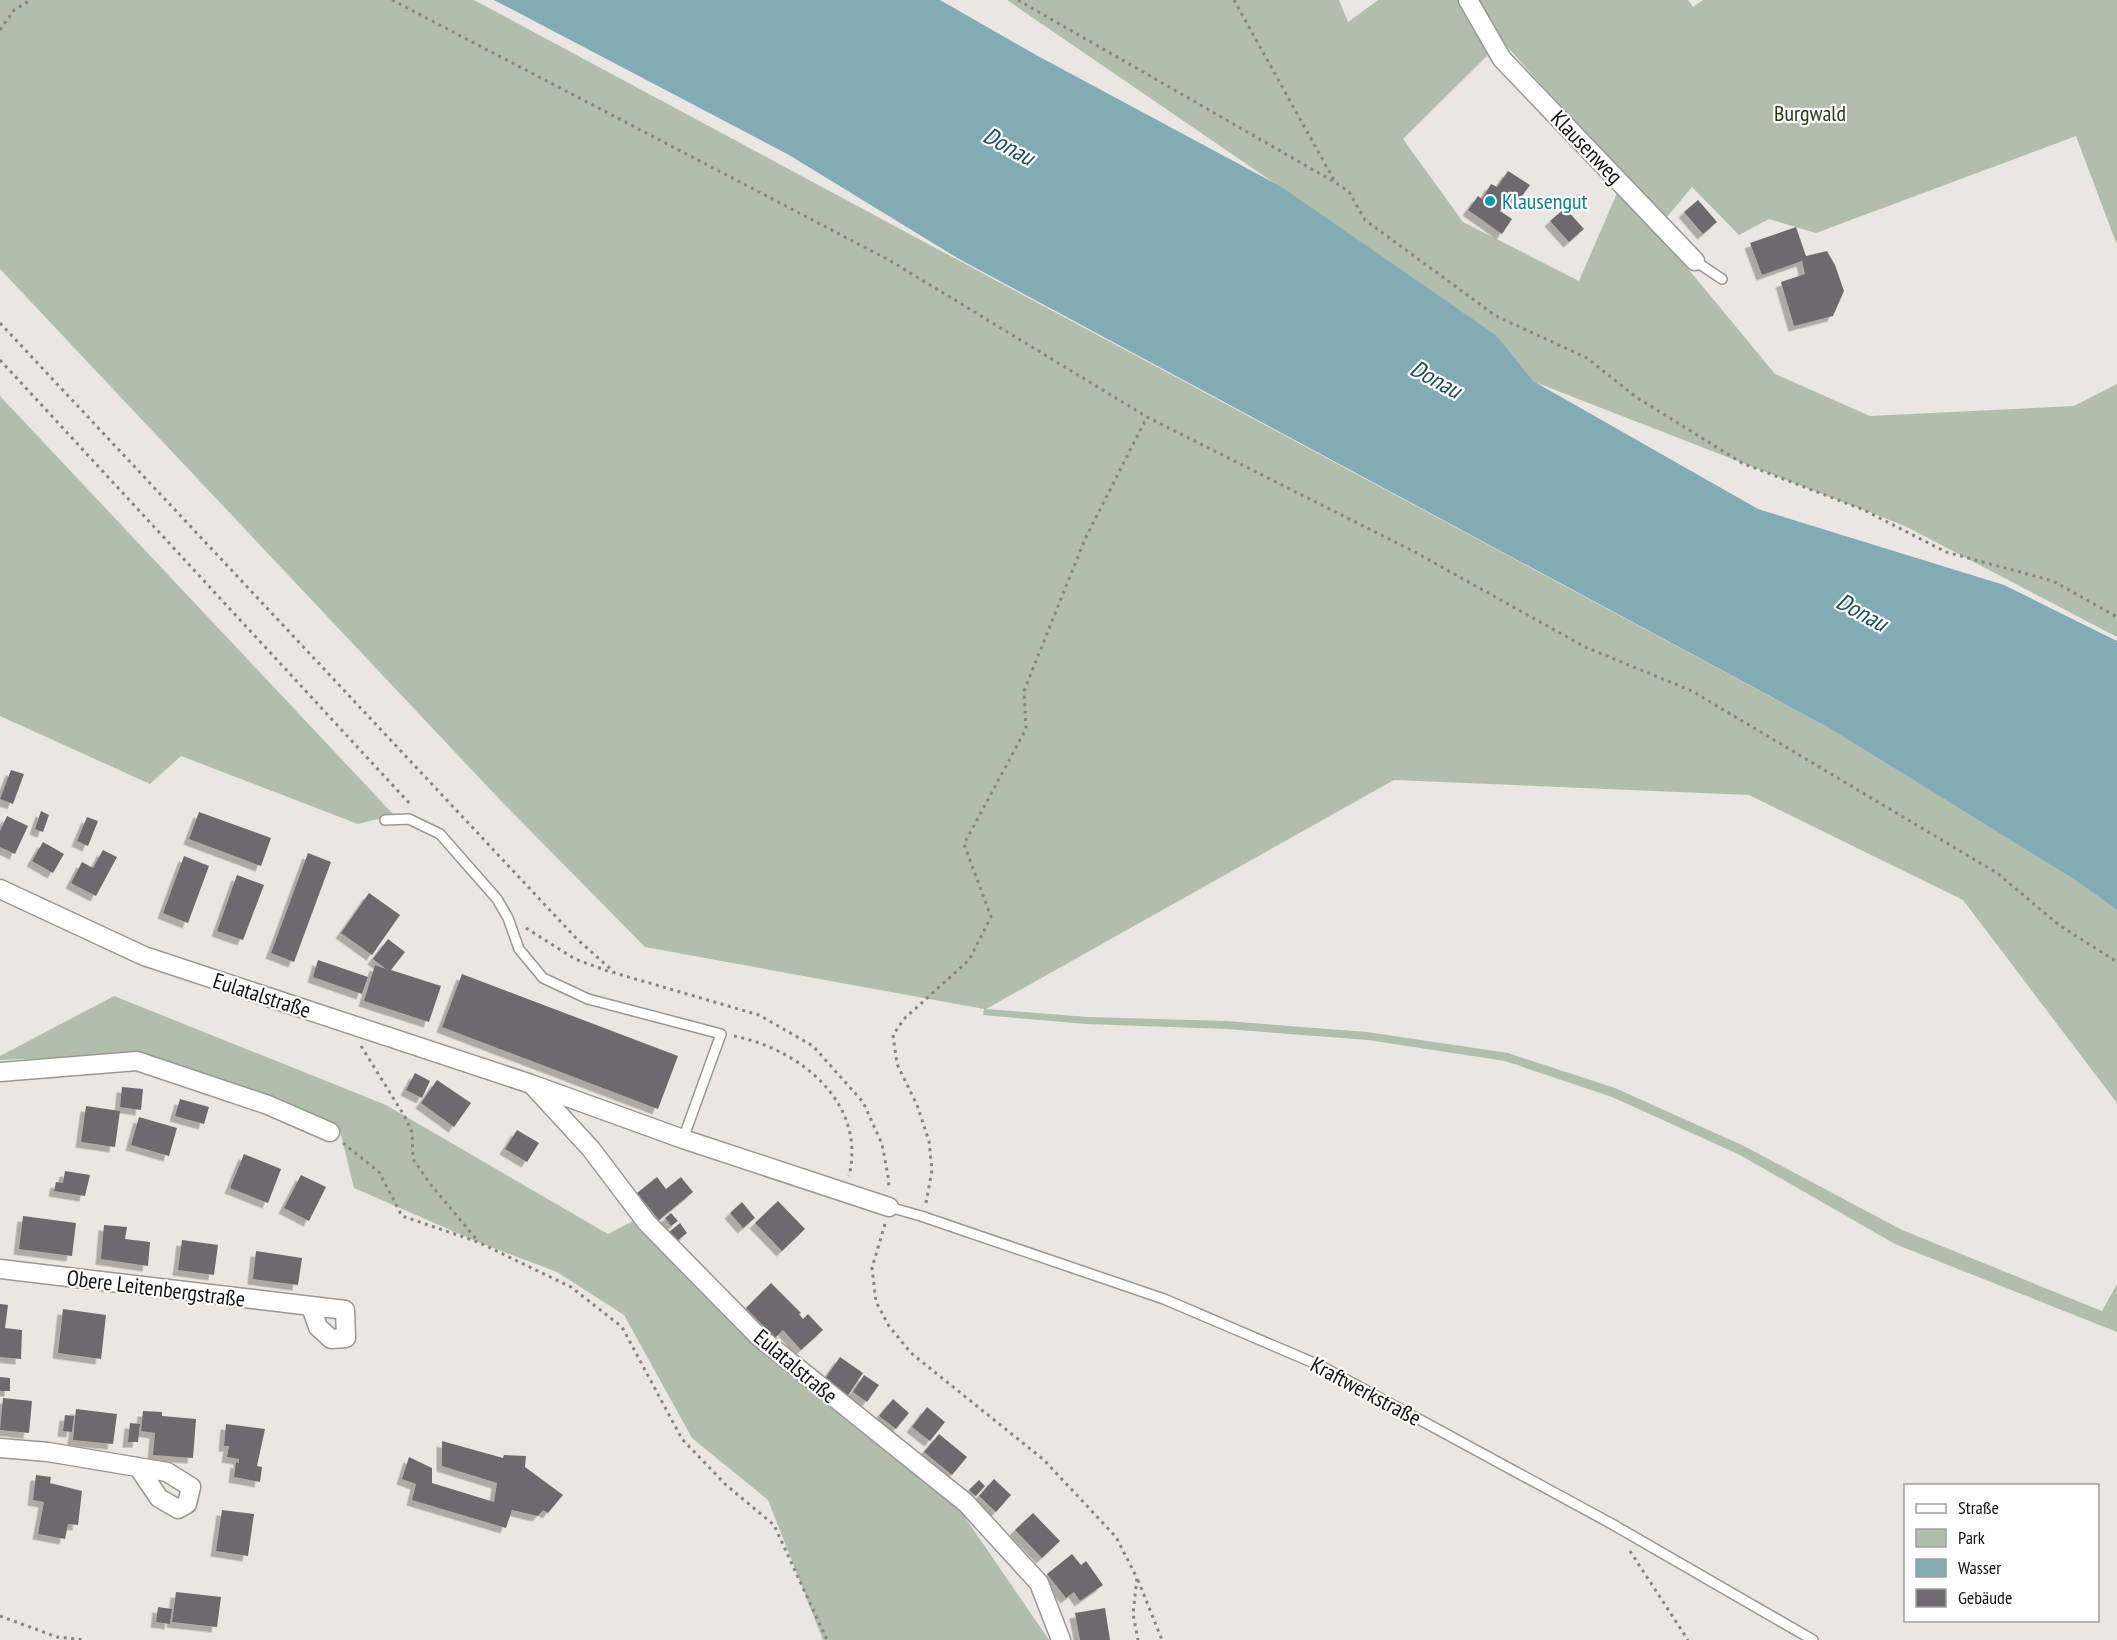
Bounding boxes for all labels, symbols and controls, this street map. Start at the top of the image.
park label: Burgwald [1774,99,1846,127]
street label: Klausenweg [1545,104,1629,190]
water label: Donau [978,119,1041,173]
place label: Klausengut [1502,187,1588,215]
marker: Klausengut [1483,194,1497,208]
water label: Donau [1405,352,1468,406]
water label: Donau [1831,585,1894,639]
street label: Eulatalstraße [210,966,314,1024]
street label: Obere Leitenbergstraße [65,1263,247,1313]
street label: Eulatalstraße [748,1323,844,1409]
street label: Kraftwerkstraße [1306,1350,1426,1432]
legend [1904,1484,2099,1622]
text: Straße [1958,1496,1999,1519]
text: Park [1958,1526,1985,1549]
text: Wasser [1958,1556,2001,1579]
text: Gebäude [1958,1586,2012,1609]

